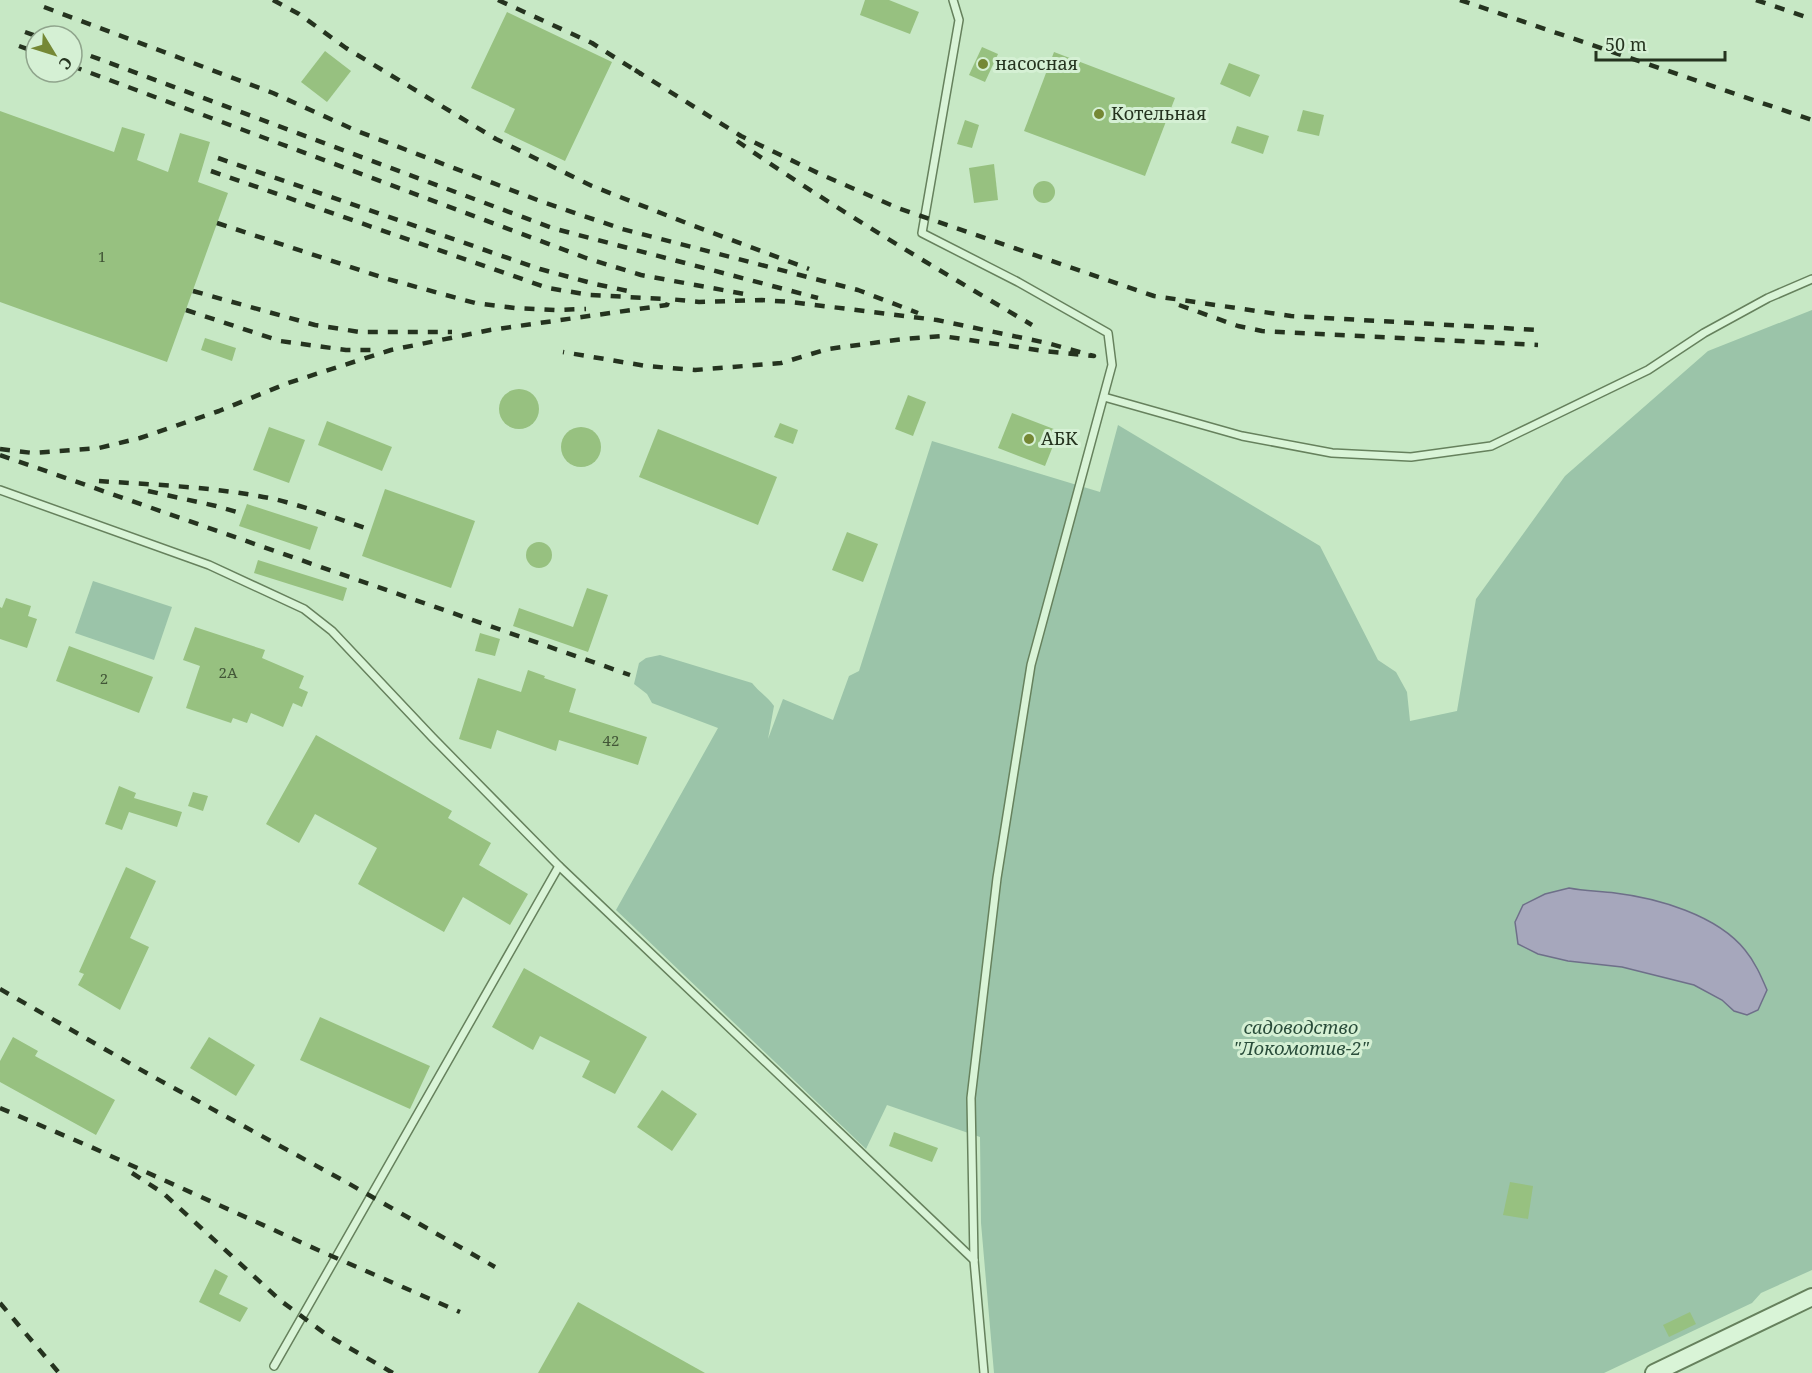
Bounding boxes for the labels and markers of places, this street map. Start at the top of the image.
place label: насосная [995,51,1078,75]
marker: насосная [976,57,990,71]
place label: Котельная [1111,101,1207,125]
marker: Котельная [1092,107,1106,121]
place label: АБК [1041,426,1078,450]
marker: АБК [1022,432,1036,446]

